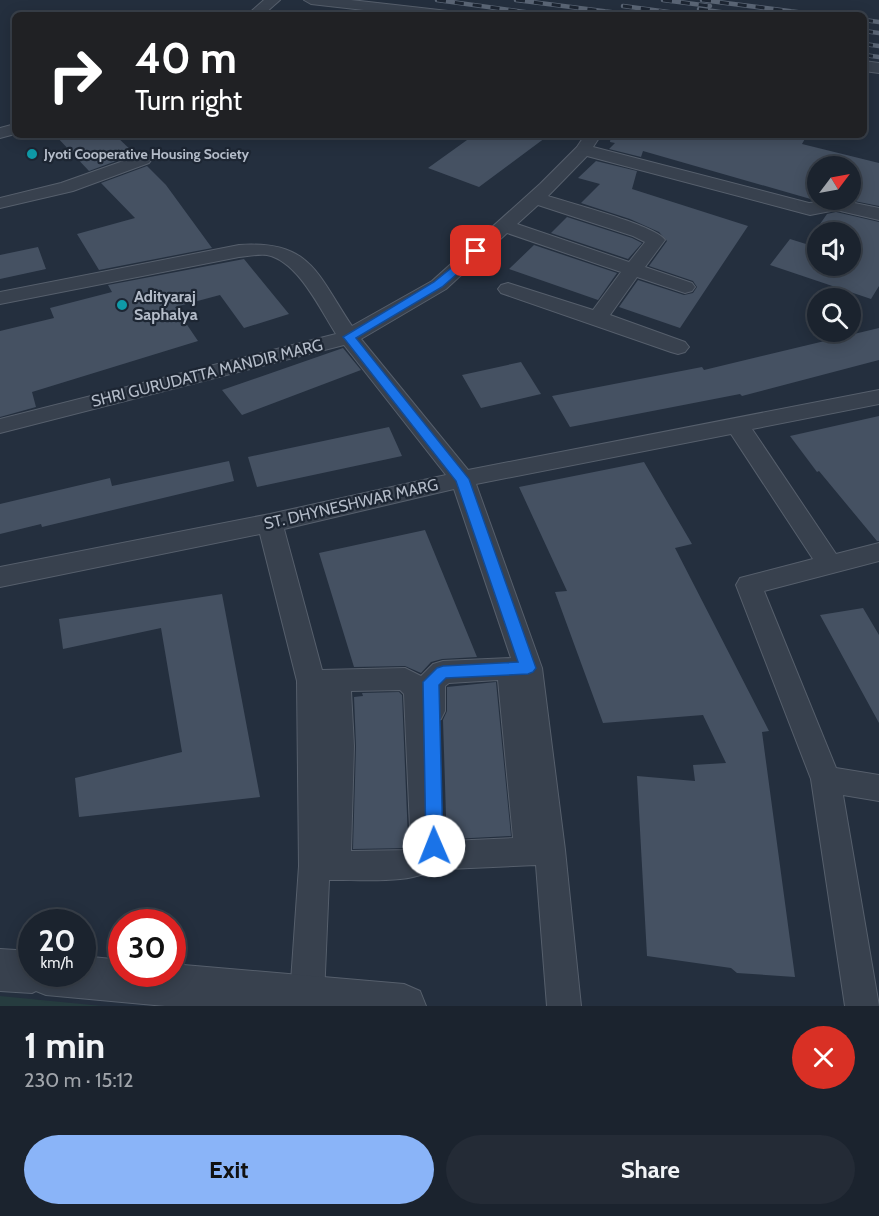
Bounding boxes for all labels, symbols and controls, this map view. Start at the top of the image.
text: 40 m [135,32,237,84]
icon: right [36,36,114,114]
text: Turn right [135,84,242,117]
place label: Jyoti Cooperative Housing Society [43,145,249,163]
marker: Jyoti Cooperative Housing Society [25,147,39,161]
north arrow [807,156,861,210]
map controls [807,156,861,342]
button: sound [807,222,861,276]
pin [450,225,501,276]
icon: arrive [459,234,492,267]
place label: Adityaraj Saphalya [134,287,198,324]
button: search [807,288,861,342]
marker: Adityaraj Saphalya [115,298,129,312]
street label: SHRI GURUDATTA MANDIR MARG [89,335,325,411]
street label: ST. DHYNESHWAR MARG [262,475,440,533]
position arrow [402,814,466,878]
speed limit sign: 30 [108,909,186,987]
text: 20 [38,922,76,959]
text: km/h [41,954,73,972]
text: 1 min [24,1023,105,1067]
button: close [792,1026,855,1089]
text: 230 m · 15:12 [24,1068,134,1092]
button: Exit [24,1135,434,1204]
button: Share [446,1135,855,1204]

